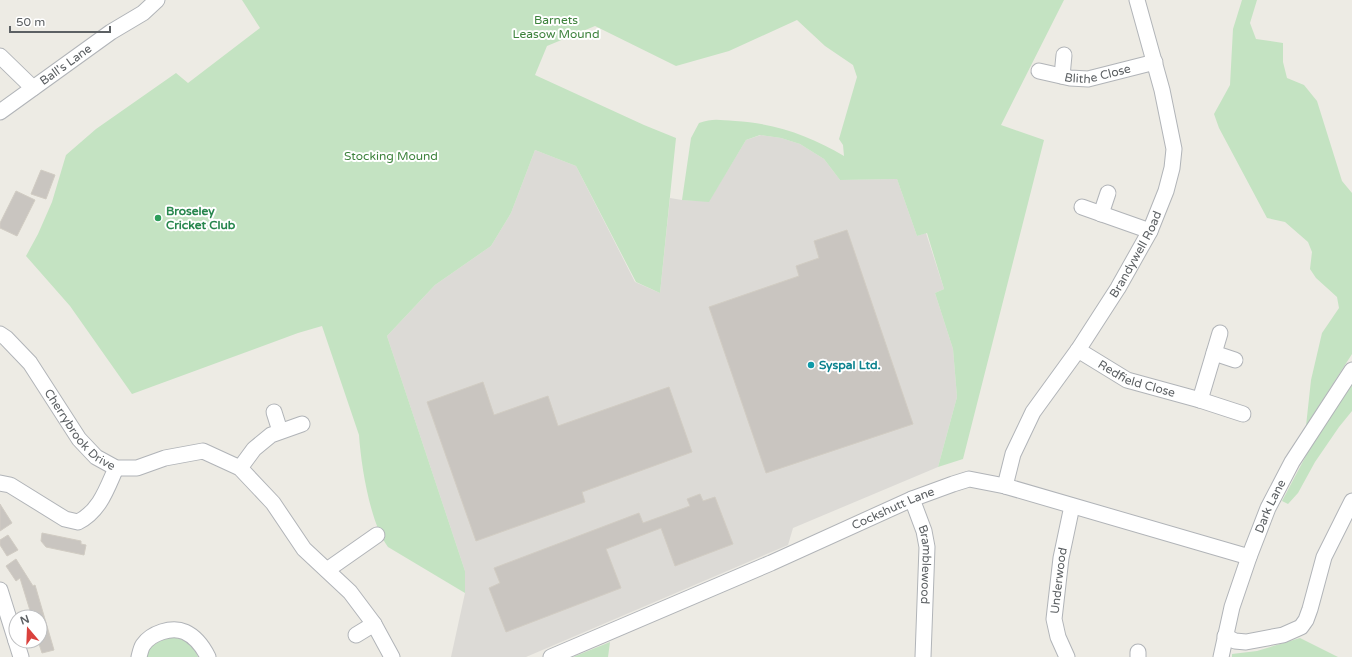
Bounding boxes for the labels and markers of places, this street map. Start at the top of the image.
place label: Broseley Cricket Club [166,204,236,232]
marker: Broseley Cricket Club [153,213,163,223]
place label: Syspal Ltd. [819,358,881,373]
marker: Syspal Ltd. [806,360,816,370]

